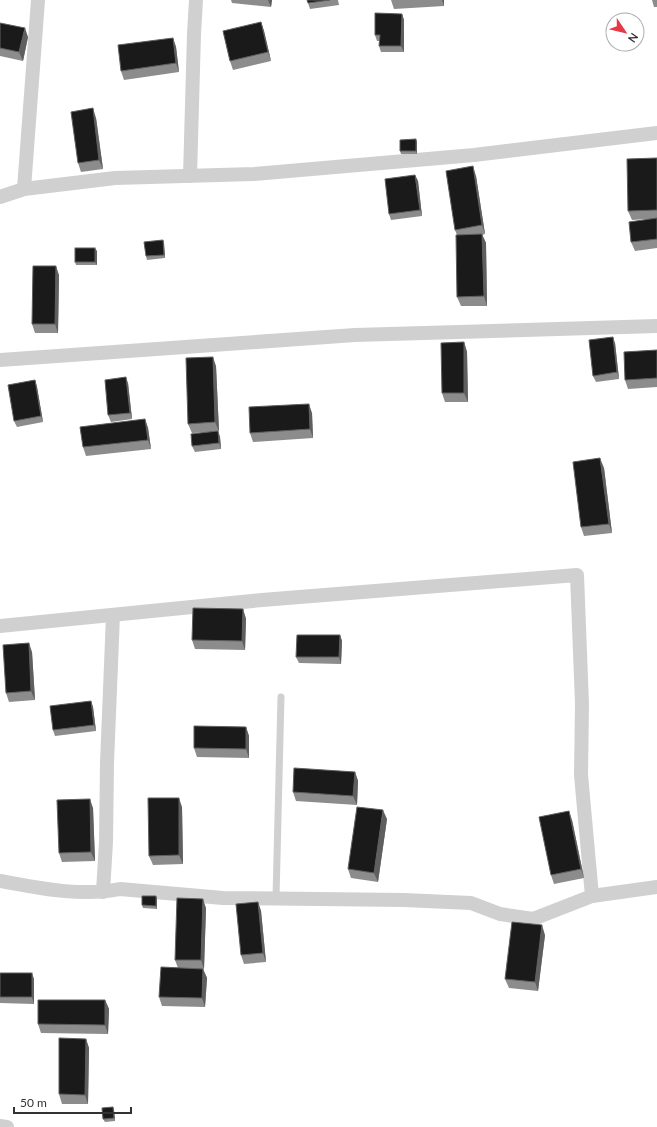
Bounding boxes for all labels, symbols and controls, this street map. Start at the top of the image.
north arrow [605,12,645,52]
text: N [626,31,641,45]
scale bar [14,1089,131,1115]
text: 50 m [20,1095,47,1110]

